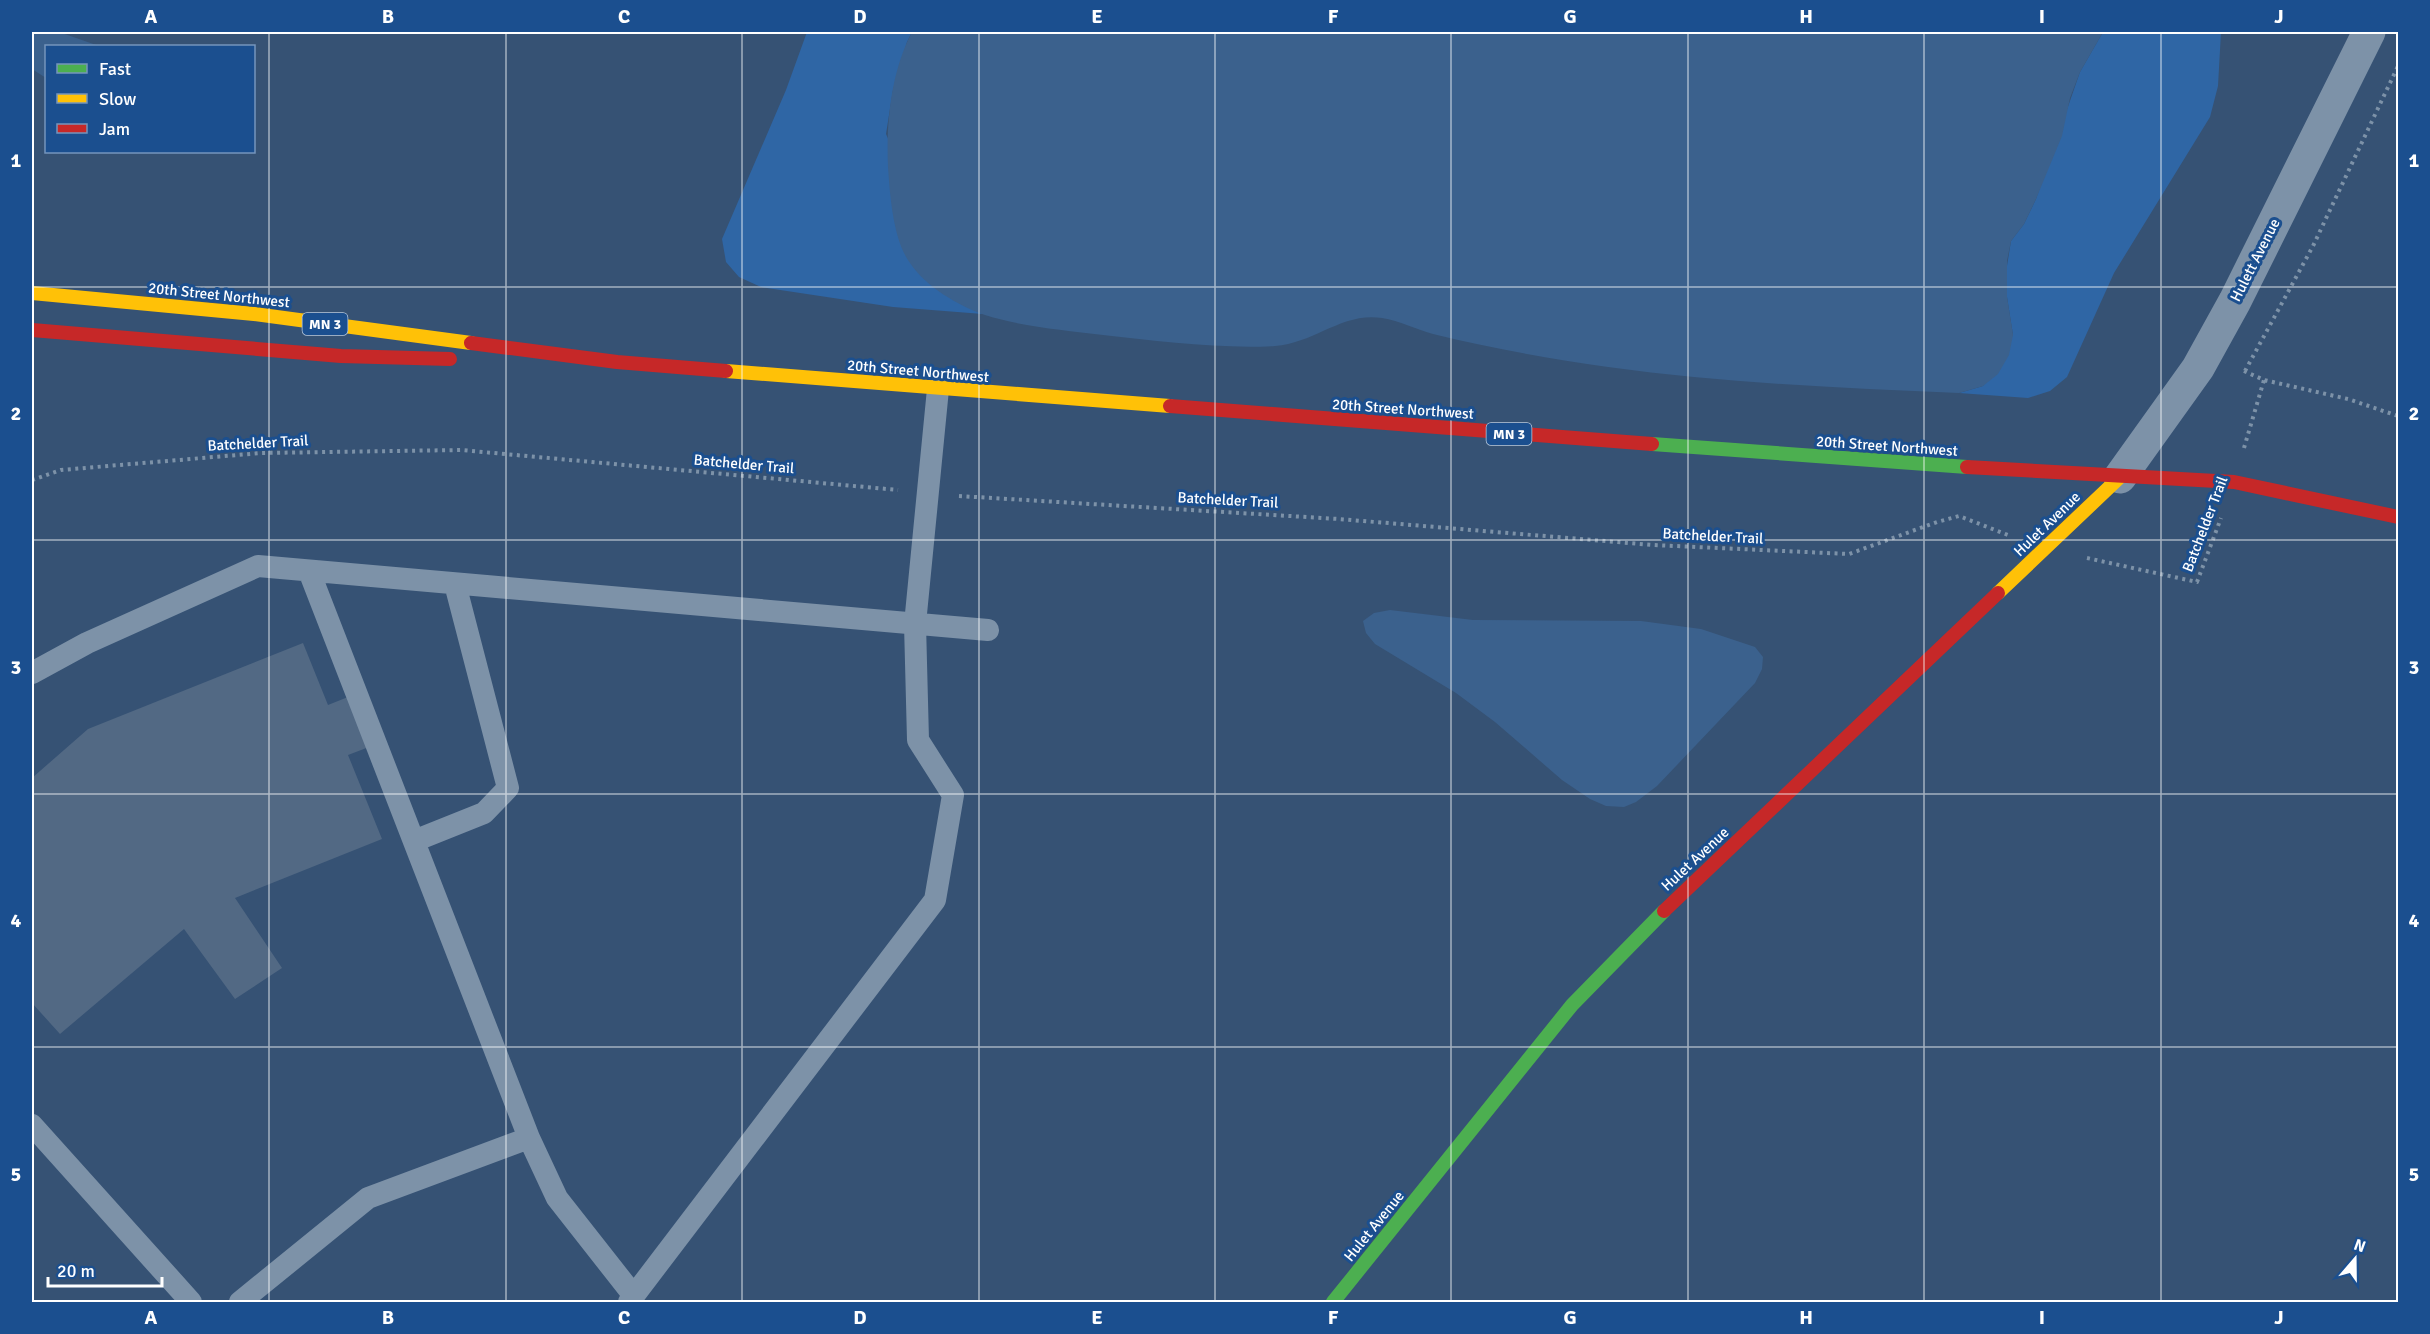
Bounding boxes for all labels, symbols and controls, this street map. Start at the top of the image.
text: A [145,4,158,29]
text: B [382,4,394,29]
text: C [618,4,630,29]
text: D [853,4,867,29]
text: E [1091,4,1103,29]
text: F [1328,4,1339,29]
text: G [1563,4,1577,29]
text: H [1799,4,1813,29]
text: I [2039,4,2045,29]
text: J [2274,4,2284,29]
legend [45,45,255,153]
text: Fast [99,58,131,80]
text: Slow [99,88,136,110]
text: Jam [99,118,130,140]
text: 1 [11,148,22,173]
text: 1 [2409,148,2420,173]
street label: Hulett Avenue [2226,215,2284,305]
street label: 20th Street Northwest [147,279,291,311]
road number: MN 3 [302,313,348,335]
street label: 20th Street Northwest [846,356,990,386]
street label: 20th Street Northwest [1331,395,1475,423]
text: 2 [11,401,21,426]
text: 2 [2409,401,2419,426]
road number: MN 3 [1486,423,1532,445]
street label: Batchelder Trail [207,431,309,455]
street label: 20th Street Northwest [1815,432,1959,460]
street label: Batchelder Trail [693,451,795,477]
street label: Batchelder Trail [2178,474,2232,574]
street label: Batchelder Trail [1177,488,1279,512]
street label: Hulet Avenue [2010,488,2084,560]
street label: Batchelder Trail [1662,524,1764,548]
text: 3 [11,655,21,680]
text: 3 [2409,655,2419,680]
street label: Hulet Avenue [1658,823,1732,895]
text: 4 [11,908,22,933]
text: 4 [2409,908,2420,933]
text: 5 [11,1162,21,1187]
text: 5 [2409,1162,2419,1187]
street label: Hulet Avenue [1340,1187,1408,1265]
north arrow [2325,1229,2385,1289]
text: N [2351,1235,2368,1257]
scale bar [48,1250,162,1288]
text: 20 m [57,1260,95,1282]
text: A [145,1305,158,1330]
text: B [382,1305,394,1330]
text: C [618,1305,630,1330]
text: D [853,1305,867,1330]
text: E [1091,1305,1103,1330]
text: F [1328,1305,1339,1330]
text: G [1563,1305,1577,1330]
text: H [1799,1305,1813,1330]
text: I [2039,1305,2045,1330]
text: J [2274,1305,2284,1330]

